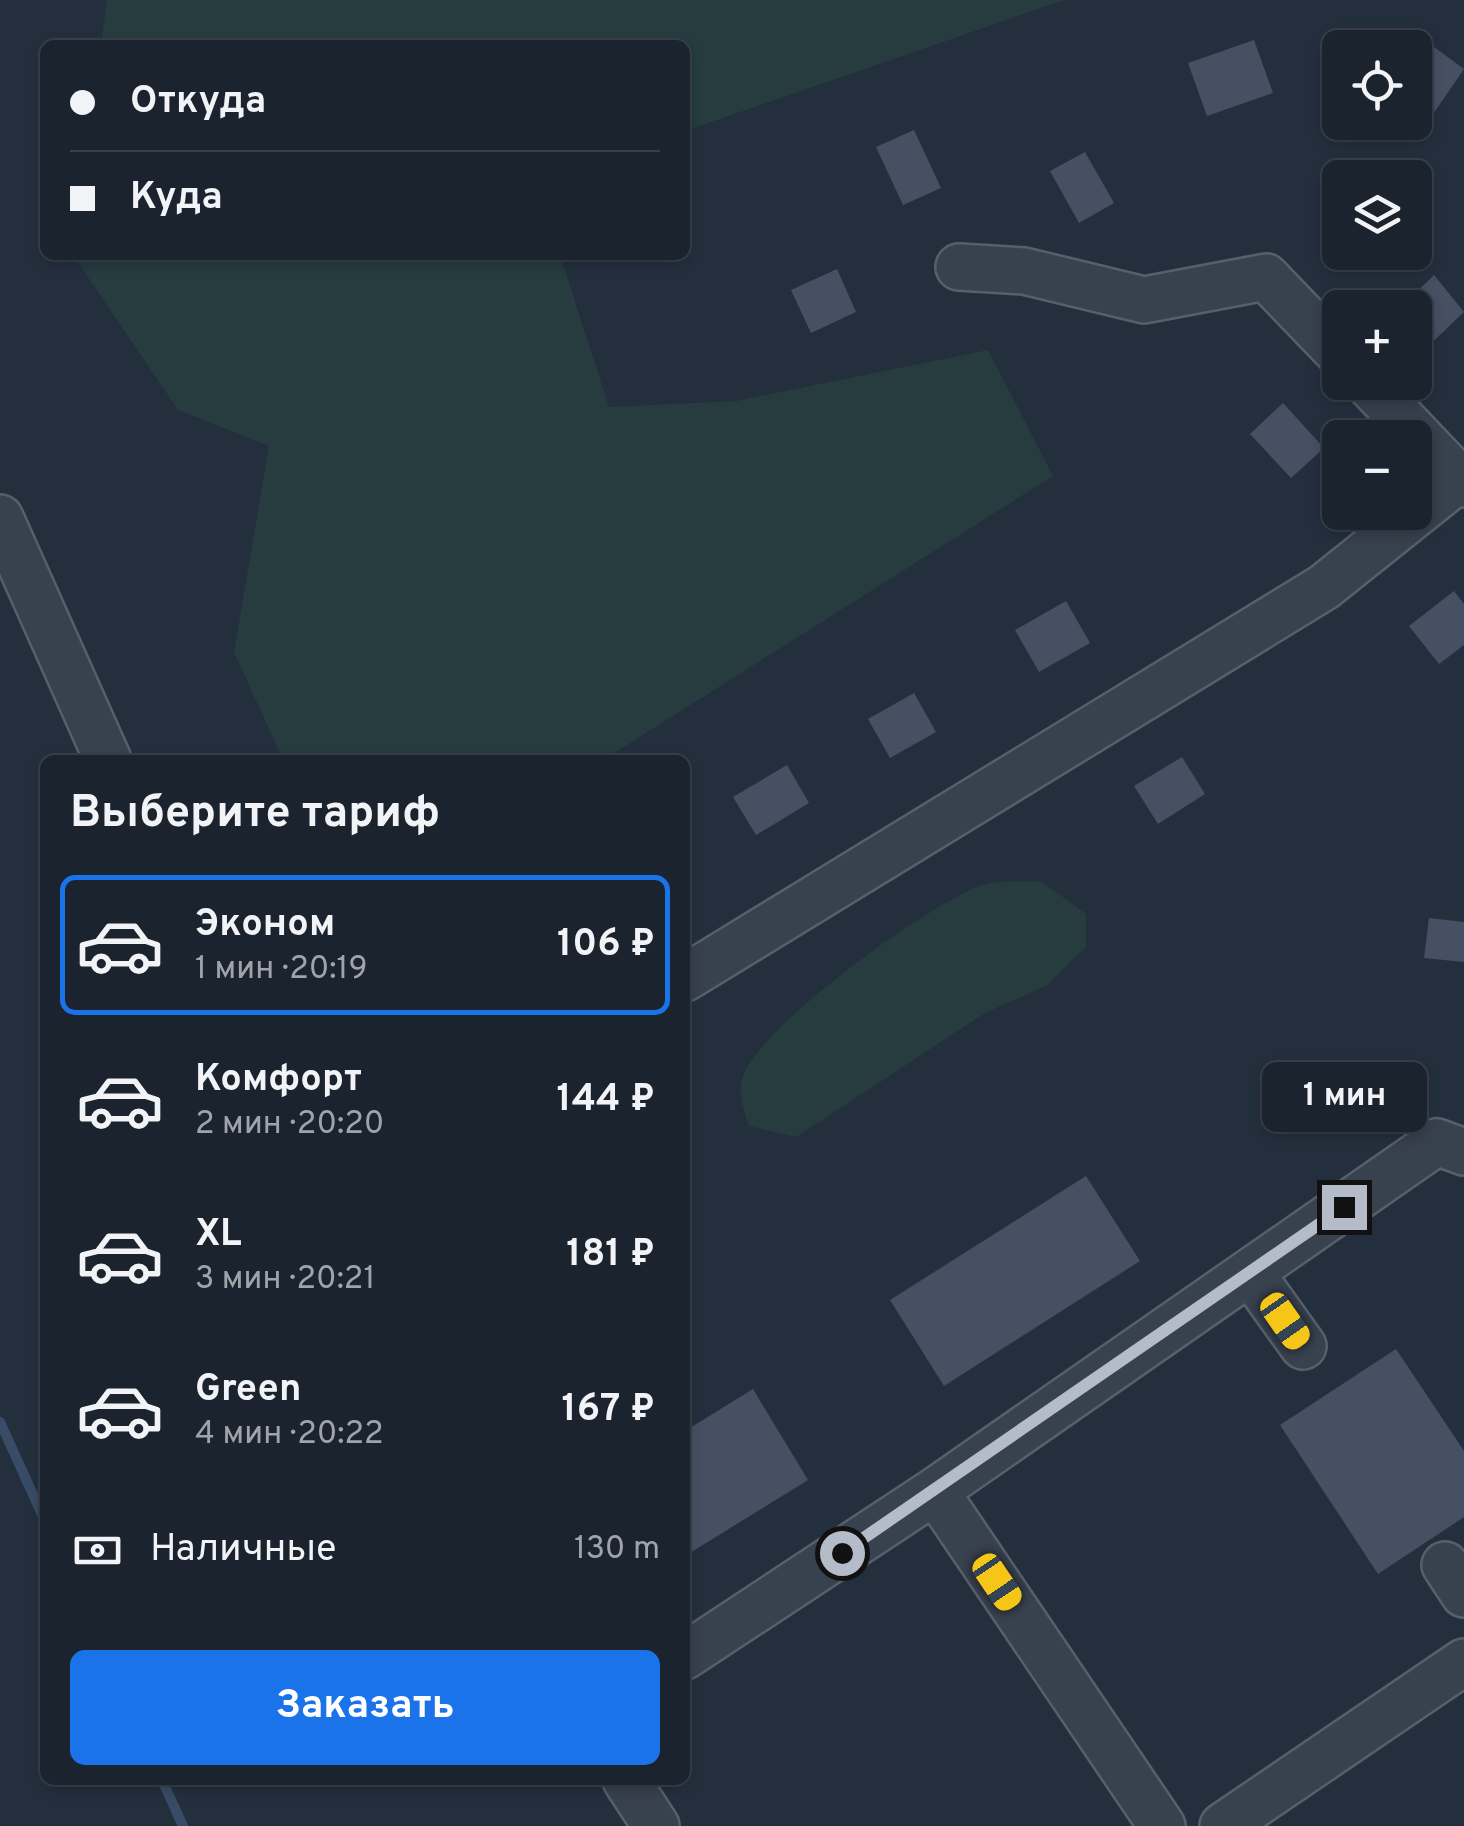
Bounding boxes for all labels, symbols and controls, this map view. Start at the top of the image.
map controls [1322,30,1432,530]
button: locate [1322,30,1432,140]
text: Откуда [130,78,266,127]
button: layers [1322,160,1432,270]
text: Куда [130,174,223,223]
button: + [1322,290,1432,400]
button: − [1322,420,1432,530]
text: Выберите тариф [70,786,440,843]
icon: car [75,900,165,990]
text: Эконом [195,901,335,950]
text: 106 ₽ [557,921,655,970]
text: 1 мин · 20:19 [195,950,368,990]
icon: car [75,1055,165,1145]
text: Комфорт [195,1056,362,1105]
callout: 1 мин [1262,1062,1426,1132]
text: 144 ₽ [556,1076,655,1125]
text: 1 мин [1303,1077,1386,1117]
text: 2 мин · 20:20 [195,1105,384,1145]
route end [1322,1185,1367,1230]
icon: car [75,1210,165,1300]
text: XL [195,1211,242,1260]
text: 181 ₽ [566,1231,655,1280]
text: 3 мин · 20:21 [195,1260,375,1300]
car [1256,1288,1314,1354]
icon: car [75,1365,165,1455]
text: Green [195,1366,301,1415]
text: 167 ₽ [561,1386,655,1435]
text: 4 мин · 20:22 [195,1415,384,1455]
icon: cash [70,1523,125,1578]
text: Наличные [150,1526,337,1575]
text: 130 m [574,1530,660,1570]
route start [820,1531,865,1576]
car [968,1549,1026,1615]
button: Заказать [70,1650,660,1765]

